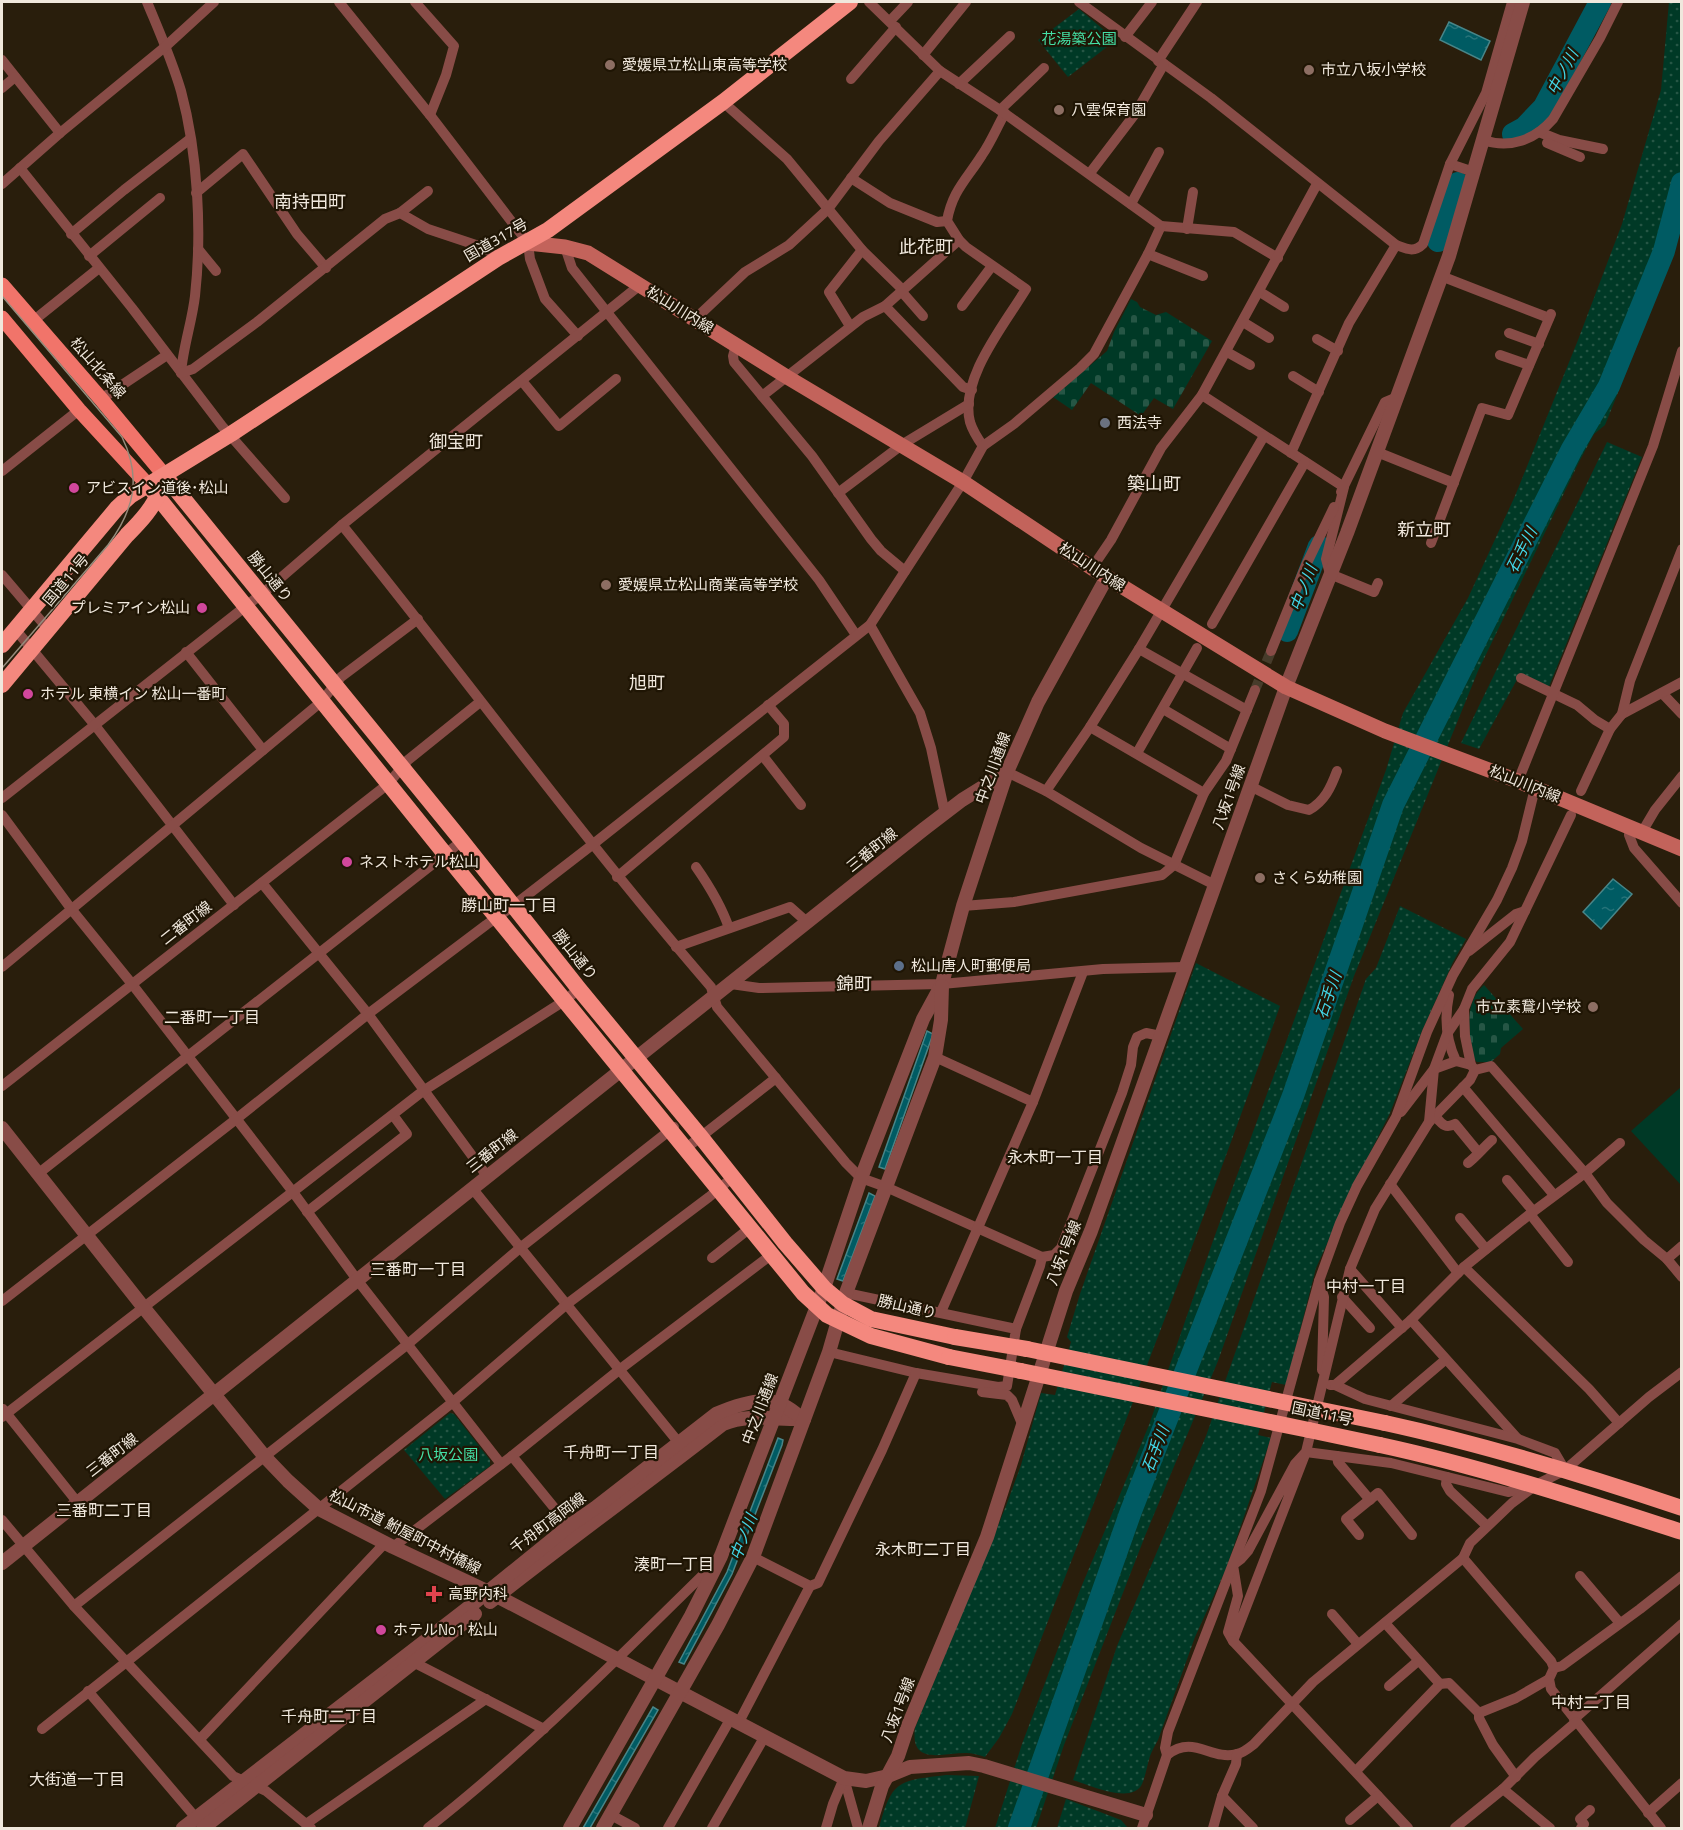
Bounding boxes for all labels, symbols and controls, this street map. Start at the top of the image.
park label: 花湯築公園 [1041,27,1117,50]
water label: 中ノ川 [1540,43,1585,99]
place label: 愛媛県立松山東高等学校 [622,53,787,76]
marker: 愛媛県立松山東高等学校 [603,58,617,72]
place label: 市立八坂小学校 [1321,58,1426,81]
marker: 市立八坂小学校 [1302,63,1316,77]
place label: 八雲保育園 [1071,98,1146,121]
marker: 八雲保育園 [1052,103,1066,117]
district label: 南持田町 [274,188,346,215]
street label: 国道317号 [460,212,532,267]
district label: 此花町 [899,233,953,260]
street label: 松山川内線 [642,280,718,339]
street label: 松山北条線 [65,332,132,404]
place label: 西法寺 [1117,411,1162,434]
marker: 西法寺 [1098,416,1112,430]
district label: 御宝町 [429,428,483,455]
district label: 築山町 [1127,470,1181,497]
place label: アビスイン道後･松山 [86,476,229,499]
marker: アビスイン道後･松山 [67,481,81,495]
district label: 新立町 [1397,516,1451,543]
water label: 石手川 [1499,521,1543,577]
street label: 松山川内線 [1055,537,1130,597]
street label: 勝山通り [243,546,298,607]
street label: 国道11号 [37,549,94,611]
water label: 中ノ川 [1283,559,1324,615]
place label: 愛媛県立松山商業高等学校 [618,573,798,596]
marker: 愛媛県立松山商業高等学校 [599,578,613,592]
place label: プレミアイン松山 [71,596,190,619]
marker: プレミアイン松山 [195,601,209,615]
district label: 旭町 [629,669,665,696]
place label: ホテル 東横イン 松山一番町 [40,682,227,705]
marker: ホテル 東横イン 松山一番町 [21,687,35,701]
street label: 中之川通線 [969,729,1016,807]
street label: 松山川内線 [1486,759,1564,808]
street label: 八坂1号線 [1206,761,1251,833]
street label: 三番町線 [841,822,902,877]
place label: ネストホテル松山 [359,850,479,873]
marker: ネストホテル松山 [340,855,354,869]
place label: さくら幼稚園 [1272,866,1362,889]
marker: さくら幼稚園 [1253,871,1267,885]
district label: 勝山町一丁目 [461,893,557,917]
street label: 二番町線 [155,895,216,950]
street label: 勝山通り [548,924,603,985]
place label: 松山唐人町郵便局 [911,954,1031,977]
marker: 松山唐人町郵便局 [892,959,906,973]
water label: 石手川 [1309,967,1348,1022]
district label: 錦町 [836,970,872,997]
place label: 市立素鵞小学校 [1476,995,1581,1018]
marker: 市立素鵞小学校 [1586,1000,1600,1014]
district label: 二番町一丁目 [164,1005,260,1029]
street label: 三番町線 [461,1123,522,1178]
district label: 永木町一丁目 [1007,1145,1103,1169]
street label: 八坂1号線 [1040,1217,1087,1289]
district label: 三番町一丁目 [370,1257,466,1281]
district label: 中村一丁目 [1326,1274,1406,1298]
street label: 勝山通り [875,1289,939,1324]
street label: 中之川通線 [735,1370,784,1448]
street label: 国道11号 [1289,1396,1355,1431]
water label: 石手川 [1135,1420,1176,1476]
street label: 三番町線 [81,1427,142,1482]
district label: 千舟町一丁目 [563,1440,659,1464]
park label: 八坂公園 [418,1443,478,1466]
street label: 松山市道 鮒屋町中村橋線 [325,1483,485,1580]
street label: 千舟町高岡線 [505,1486,591,1559]
district label: 三番町二丁目 [56,1498,152,1522]
water label: 中ノ川 [723,1508,764,1564]
district label: 永木町二丁目 [875,1537,971,1561]
district label: 湊町一丁目 [634,1552,714,1576]
place label: 高野内科 [448,1582,508,1605]
marker: 高野内科 [425,1585,443,1603]
place label: ホテルNo1 松山 [393,1618,498,1641]
marker: ホテルNo1 松山 [374,1623,388,1637]
street label: 八坂1号線 [875,1674,921,1746]
district label: 中村二丁目 [1551,1690,1631,1714]
district label: 千舟町二丁目 [281,1704,377,1728]
district label: 大街道一丁目 [29,1767,125,1791]

